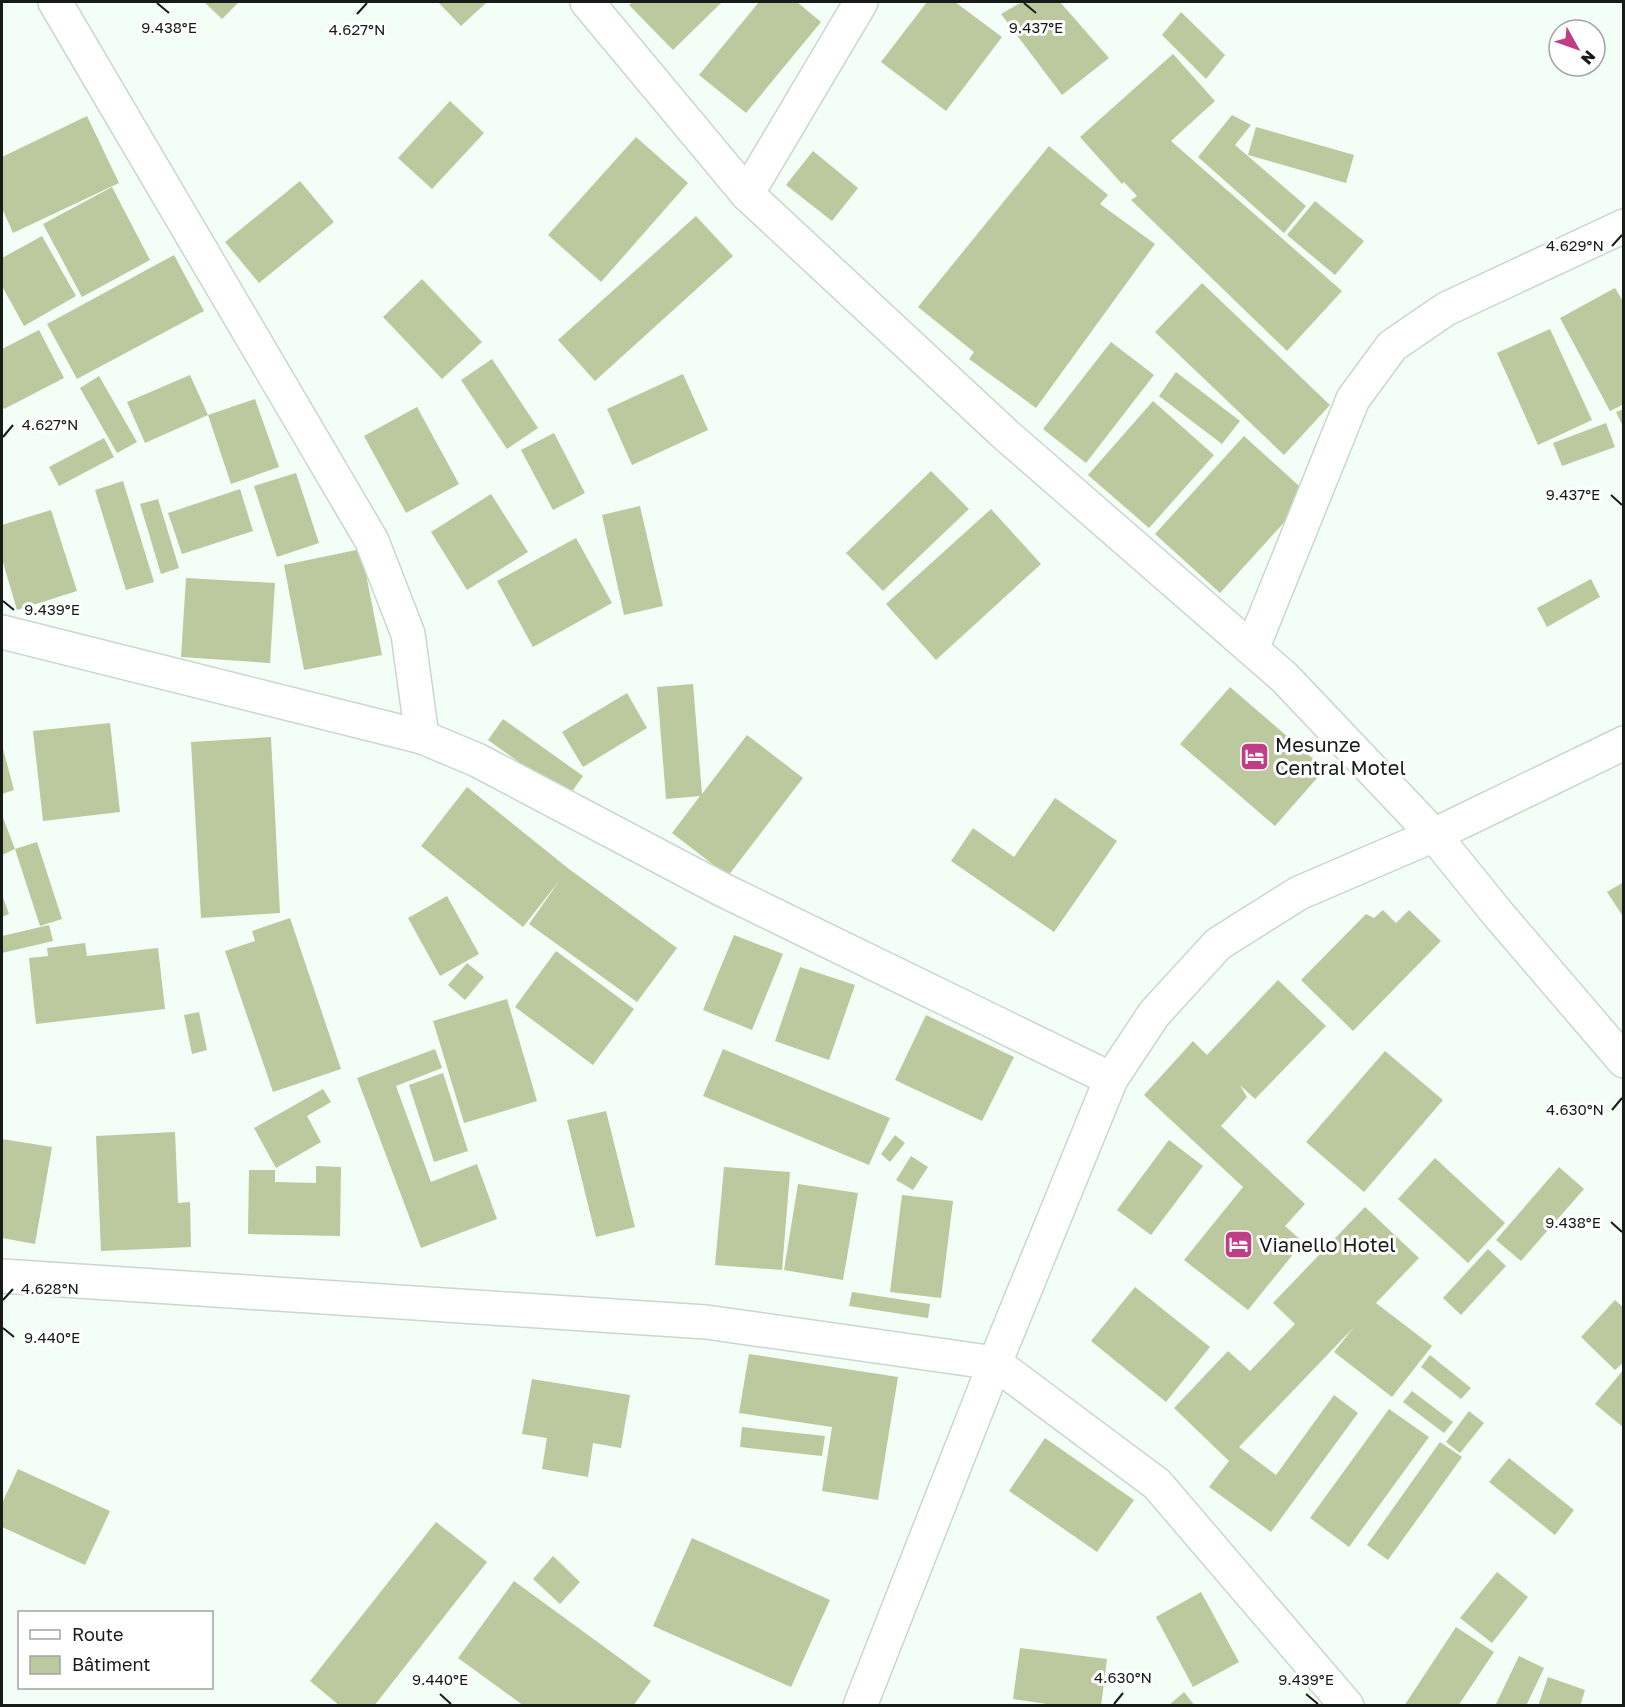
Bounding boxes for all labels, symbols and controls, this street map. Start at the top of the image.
text: 9.438°E [141,18,197,36]
text: 9.437°E [1009,18,1063,36]
north arrow [1547,18,1607,78]
text: 4.627°N [329,20,385,38]
text: N [1577,47,1600,69]
text: 4.629°N [1546,236,1604,254]
text: 4.627°N [22,415,78,433]
text: 9.437°E [1546,485,1600,503]
text: 9.439°E [24,600,80,618]
place label: Mesunze Central Motel [1275,732,1406,779]
hotel icon: Mesunze Central Motel [1238,740,1270,772]
text: 4.630°N [1546,1100,1604,1118]
text: 9.438°E [1545,1213,1601,1231]
hotel icon: Vianello Hotel [1222,1228,1254,1260]
place label: Vianello Hotel [1259,1232,1396,1256]
text: 4.628°N [21,1279,79,1297]
text: 9.440°E [24,1328,80,1346]
legend [18,1611,213,1689]
text: Route [72,1623,123,1645]
text: Bâtiment [72,1653,151,1675]
text: 4.630°N [1094,1668,1152,1686]
text: 9.440°E [412,1670,468,1688]
text: 9.439°E [1278,1670,1334,1688]

